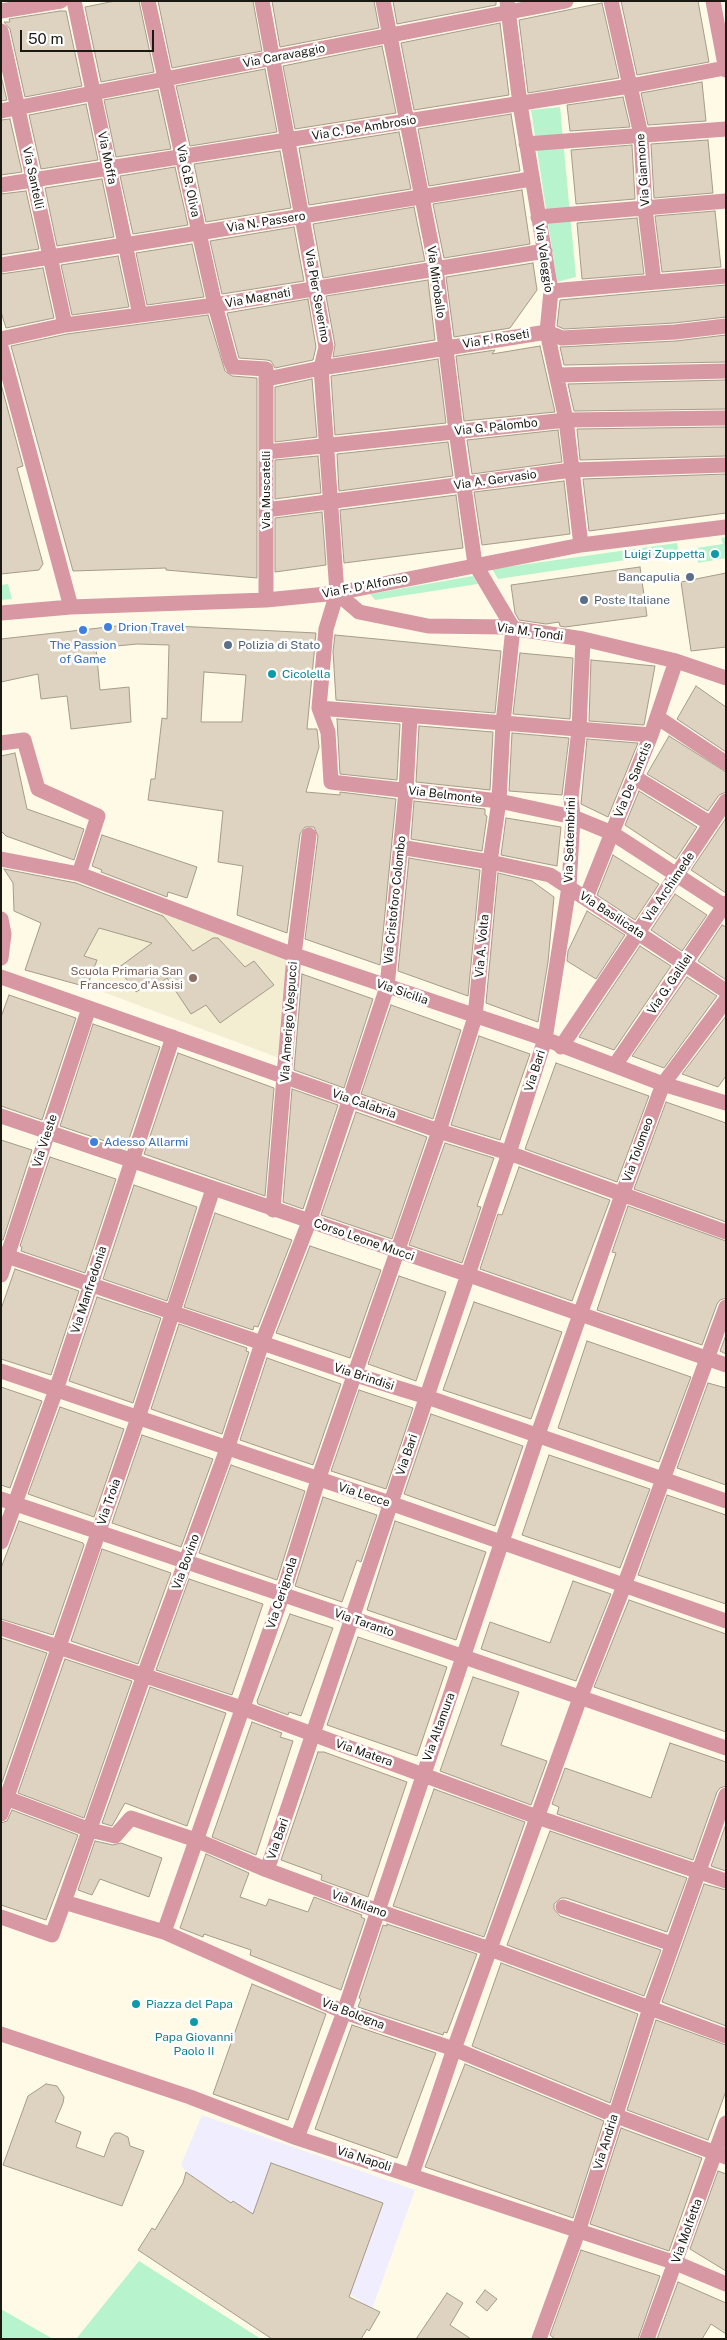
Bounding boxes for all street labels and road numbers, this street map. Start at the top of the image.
street label: Via Caravaggio [242,41,326,71]
street label: Via C. De Ambrosio [311,113,417,143]
street label: Via Moffa [94,130,120,186]
street label: Via Giannone [633,133,653,207]
street label: Via G.B. Oliva [173,144,203,218]
street label: Via Santelli [19,146,47,210]
street label: Via N. Passero [226,209,306,235]
street label: Via Valeggio [532,223,556,293]
street label: Via Miroballo [424,245,448,319]
street label: Via Pier Severino [302,248,332,344]
street label: Via Magnati [224,285,292,311]
street label: Via F. Roseti [462,327,530,351]
street label: Via G. Palombo [454,415,538,439]
street label: Via Muscatelli [259,451,273,529]
street label: Via A. Gervasio [453,467,537,493]
street label: Via F. D'Alfonso [321,571,409,601]
street label: Via M. Tondi [496,620,564,644]
street label: Via De Sanctis [611,740,655,820]
street label: Via Belmonte [407,783,483,807]
street label: Via Settembrini [561,797,579,883]
street label: Via Cristoforo Colombo [381,835,409,965]
street label: Via Archimede [640,849,698,925]
street label: Via Basilicata [577,889,647,941]
street label: Via A. Volta [472,914,492,978]
street label: Via G. Galilei [644,951,696,1017]
street label: Via Amerigo Vespucci [278,961,300,1083]
street label: Via Sicilia [374,976,430,1008]
street label: Via Bari [522,1048,548,1094]
street label: Via Calabria [330,1086,398,1122]
street label: Via Vieste [30,1112,60,1170]
street label: Via Tolomeo [620,1116,656,1184]
street label: Corso Leone Mucci [312,1216,416,1264]
street label: Via Manfredonia [68,1244,110,1336]
street label: Via Brindisi [332,1360,396,1394]
street label: Via Bari [393,1432,421,1478]
street label: Via Troia [94,1477,124,1527]
street label: Via Lecce [336,1480,392,1510]
street label: Via Bovino [169,1532,203,1592]
street label: Via Cerignola [264,1555,300,1631]
street label: Via Taranto [332,1606,396,1640]
street label: Via Altamura [420,1691,458,1763]
street label: Via Matera [333,1736,395,1770]
street label: Via Bari [264,1816,292,1862]
street label: Via Milano [329,1887,389,1921]
street label: Via Bologna [319,1995,387,2033]
street label: Via Andria [591,2112,621,2172]
street label: Via Napoli [335,2143,393,2175]
street label: Via Molfetta [669,2197,705,2265]

